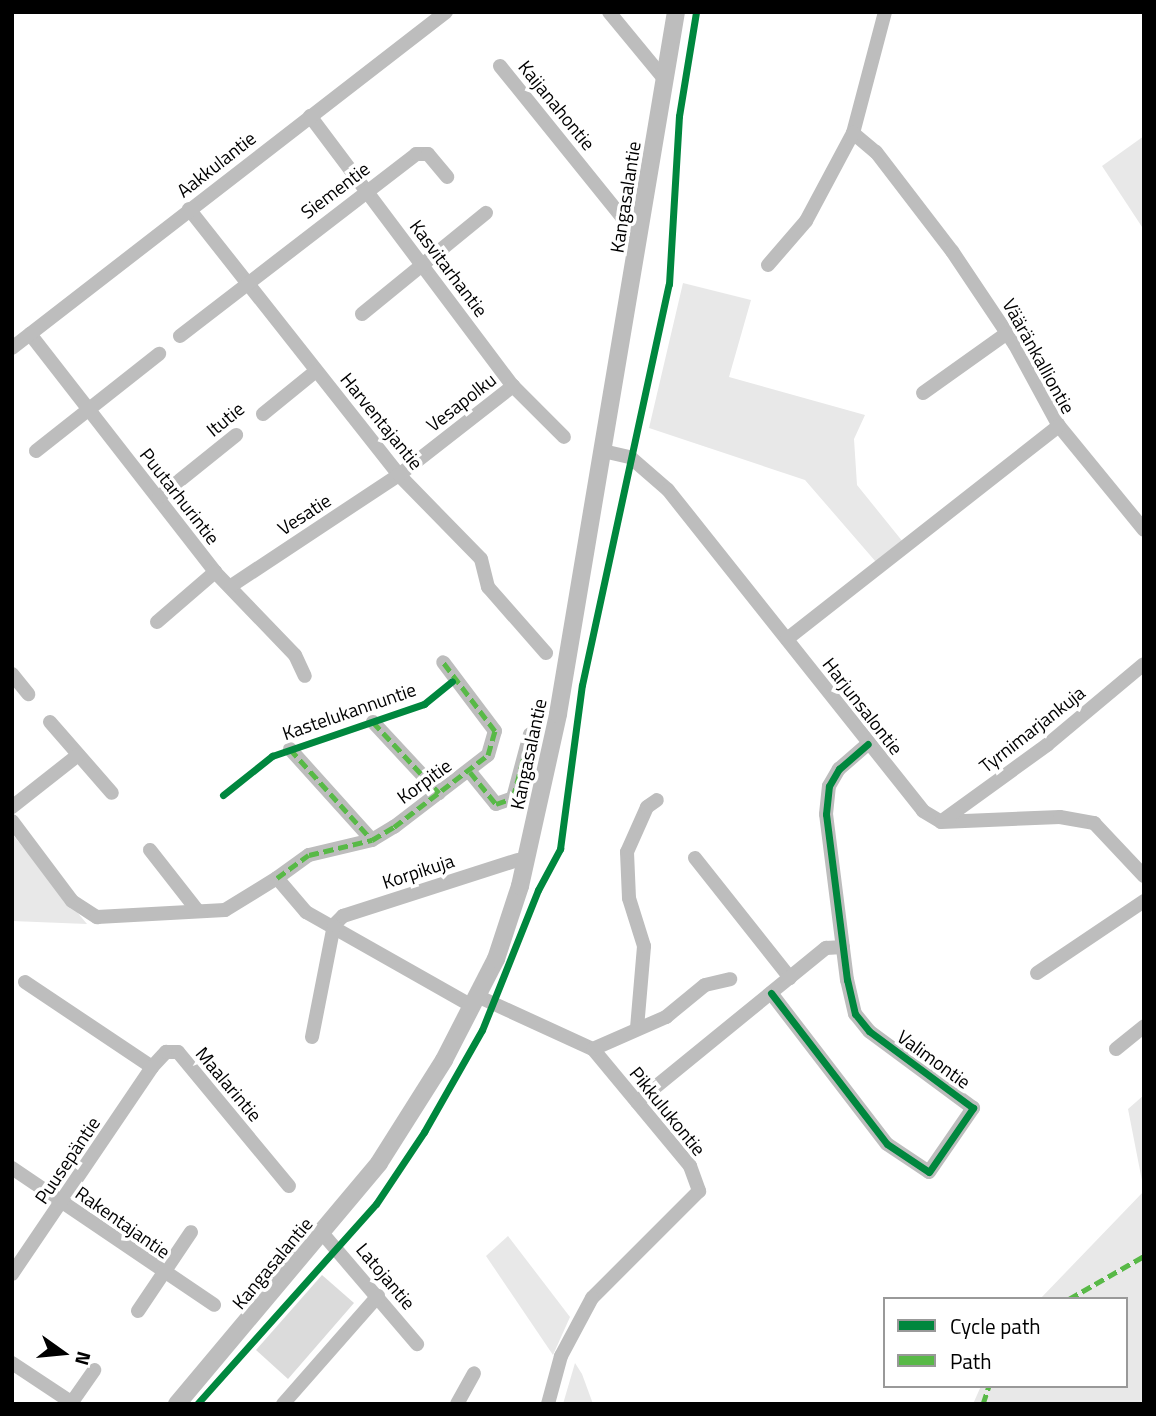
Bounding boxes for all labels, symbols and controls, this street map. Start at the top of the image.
street label: Kaijanahontie [514,56,600,154]
street label: Aakkulantie [172,126,260,202]
street label: Kangasalantie [605,140,645,254]
street label: Siementie [296,157,374,223]
street label: Kasvitarhantie [405,215,493,321]
street label: Vääränkalliontie [998,295,1080,417]
street label: Harventajantie [336,368,428,474]
street label: Vesapolku [422,368,500,436]
street label: Itutie [202,397,248,441]
street label: Puutarhurintie [135,443,225,549]
street label: Vesatie [273,488,335,540]
street label: Harjunsalontie [818,653,908,759]
street label: Kastelukannuntie [279,678,419,744]
street label: Tyrnimarjankuja [975,681,1089,777]
street label: Kangasalantie [505,697,551,811]
street label: Korpitie [392,754,456,808]
street label: Korpikuja [379,849,457,893]
street label: Valimontie [893,1025,975,1093]
street label: Maalarintie [191,1042,267,1126]
street label: Pikkulukontie [625,1062,711,1160]
street label: Puusepäntie [30,1112,104,1208]
street label: Rakentajantie [71,1181,175,1263]
street label: Kangasalantie [227,1213,317,1313]
street label: Latojantie [352,1238,420,1314]
legend [883,1297,1128,1388]
text: Cycle path [950,1310,1041,1342]
north arrow [28,1318,98,1388]
text: Path [950,1345,992,1377]
text: N [68,1348,99,1369]

